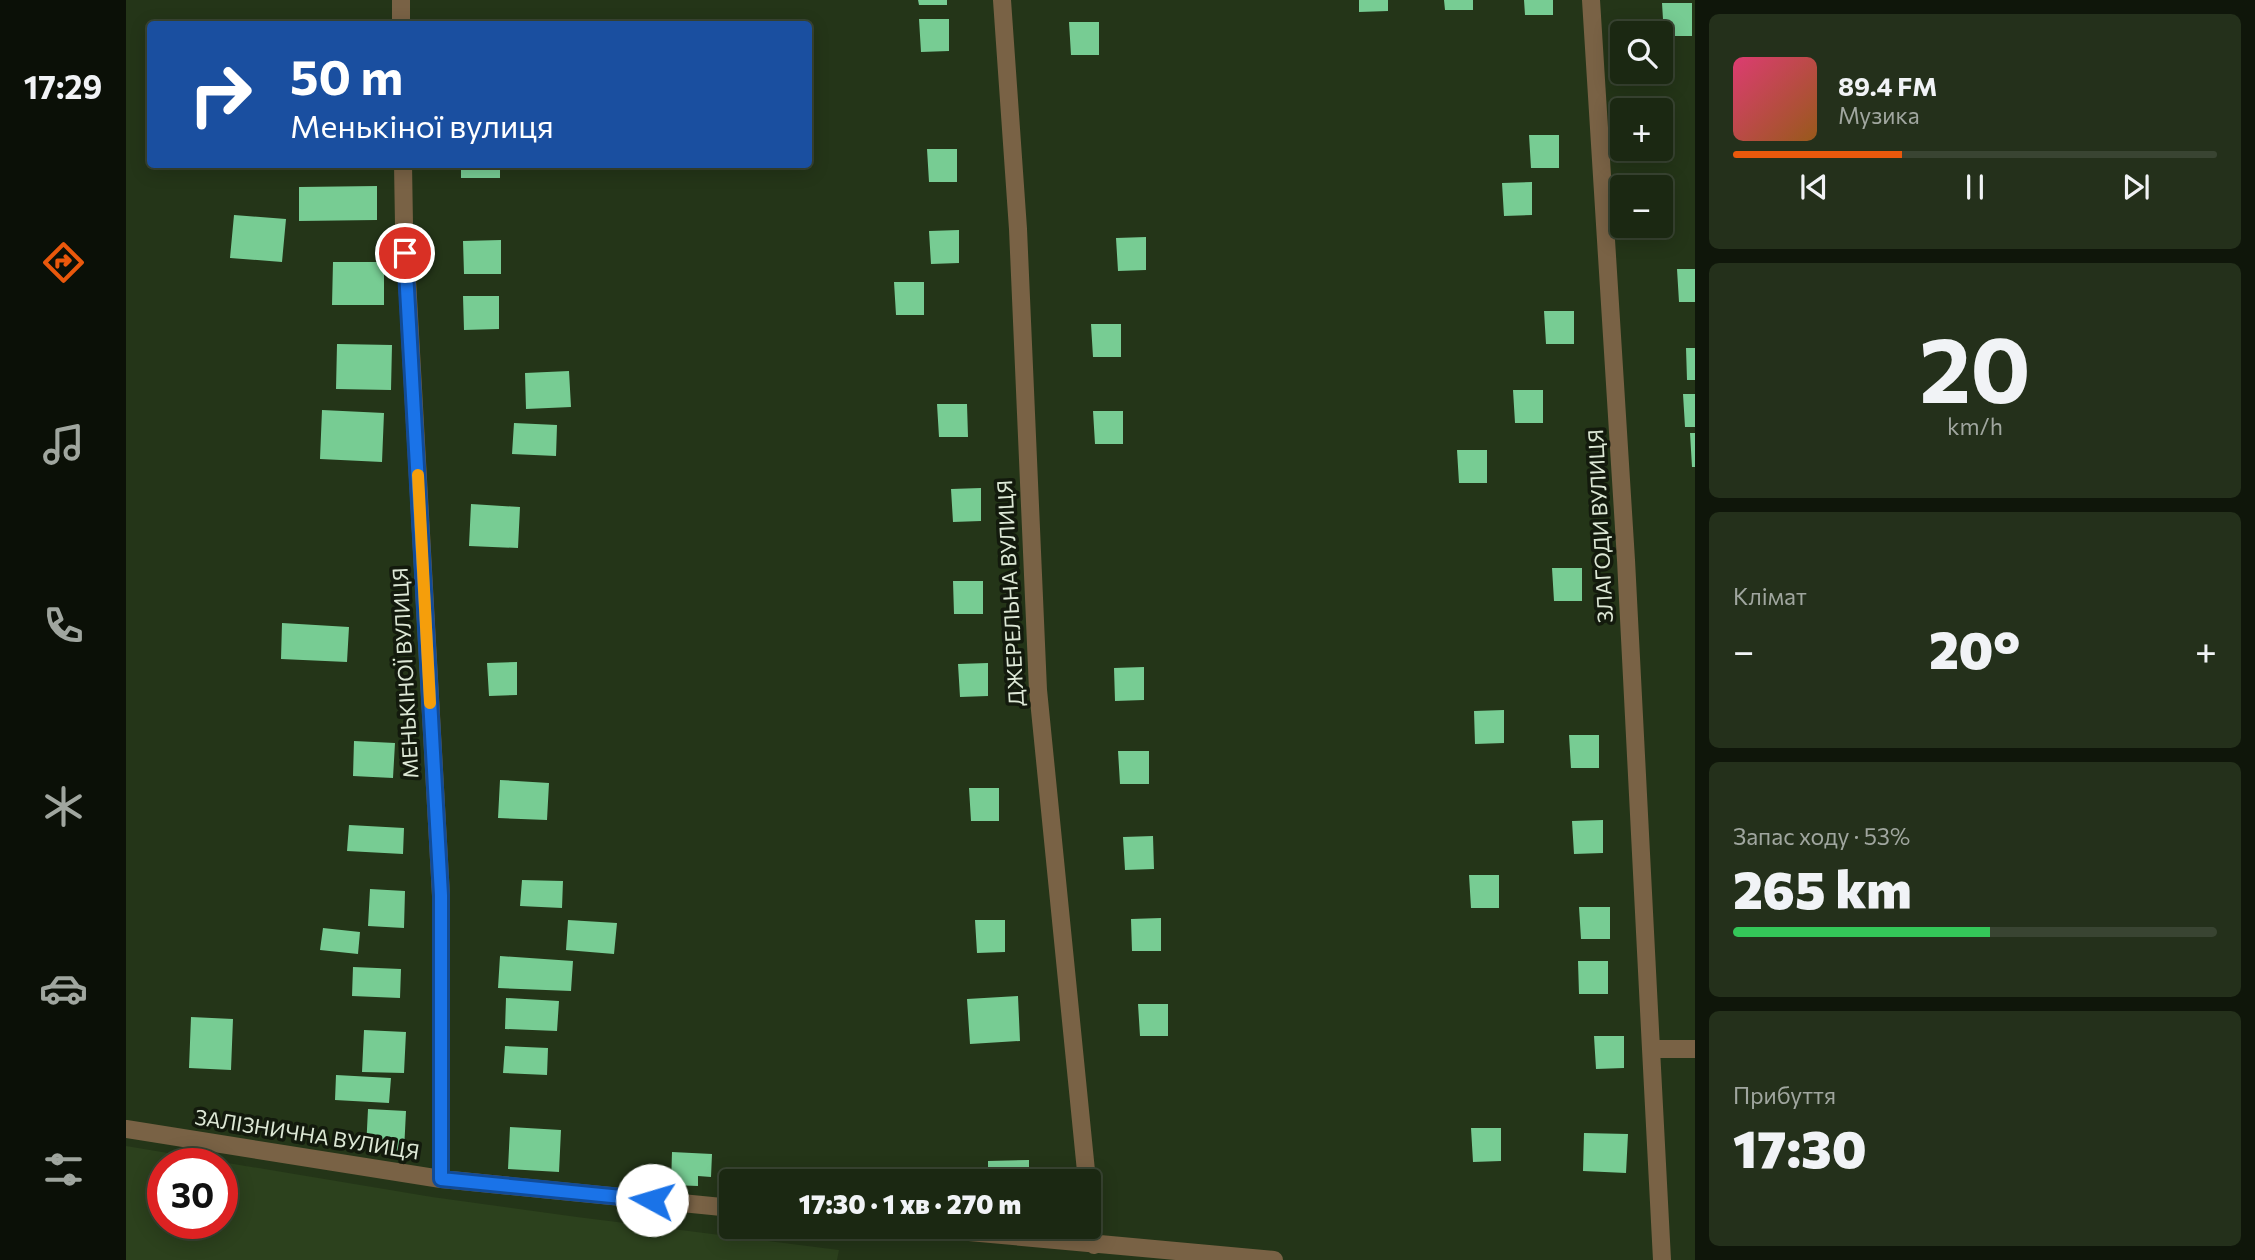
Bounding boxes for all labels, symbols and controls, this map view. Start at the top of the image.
map controls [1610,21,1673,238]
button: search [1610,21,1673,84]
text: 50 m [290,45,403,105]
icon: right [175,49,266,140]
text: 17:29 [24,66,102,106]
text: 89.4 FM [1838,70,1937,101]
button: + [1610,98,1673,161]
text: Музика [1838,101,1920,129]
text: Менькіної вулиця [290,105,554,145]
icon: previous [1795,168,1833,206]
icon: pause [1956,168,1994,206]
icon: next [2117,168,2155,206]
button: − [1610,175,1673,238]
pin [375,223,435,283]
icon: arrive [386,234,424,272]
icon: directions [39,238,88,287]
text: 20 [1919,310,2031,422]
text: km/h [1947,412,2003,440]
icon: music [39,420,88,469]
street label: ЗЛАГОДИ ВУЛИЦЯ [1582,429,1617,624]
street label: ДЖЕРЕЛЬНА ВУЛИЦЯ [991,479,1028,707]
street label: МЕНЬКІНОЇ ВУЛИЦЯ [386,567,423,779]
text: Клімат [1733,582,1807,610]
icon: phone [39,601,88,650]
text: 20° [1929,616,2020,680]
text: − [1733,626,1755,673]
text: + [2195,626,2217,673]
icon: climate [39,782,88,831]
text: Запас ходу · 53% [1733,822,1910,850]
text: 265 km [1733,856,1912,920]
icon: car [39,964,88,1013]
text: Прибуття [1733,1081,1836,1109]
street label: ЗАЛІЗНИЧНА ВУЛИЦЯ [193,1103,421,1164]
text: 17:30 [1733,1115,1867,1179]
icon: filters [39,1145,88,1194]
speed limit sign: 30 [147,1148,238,1239]
position arrow [615,1163,689,1237]
text: 17:30 · 1 хв · 270 m [799,1188,1021,1219]

